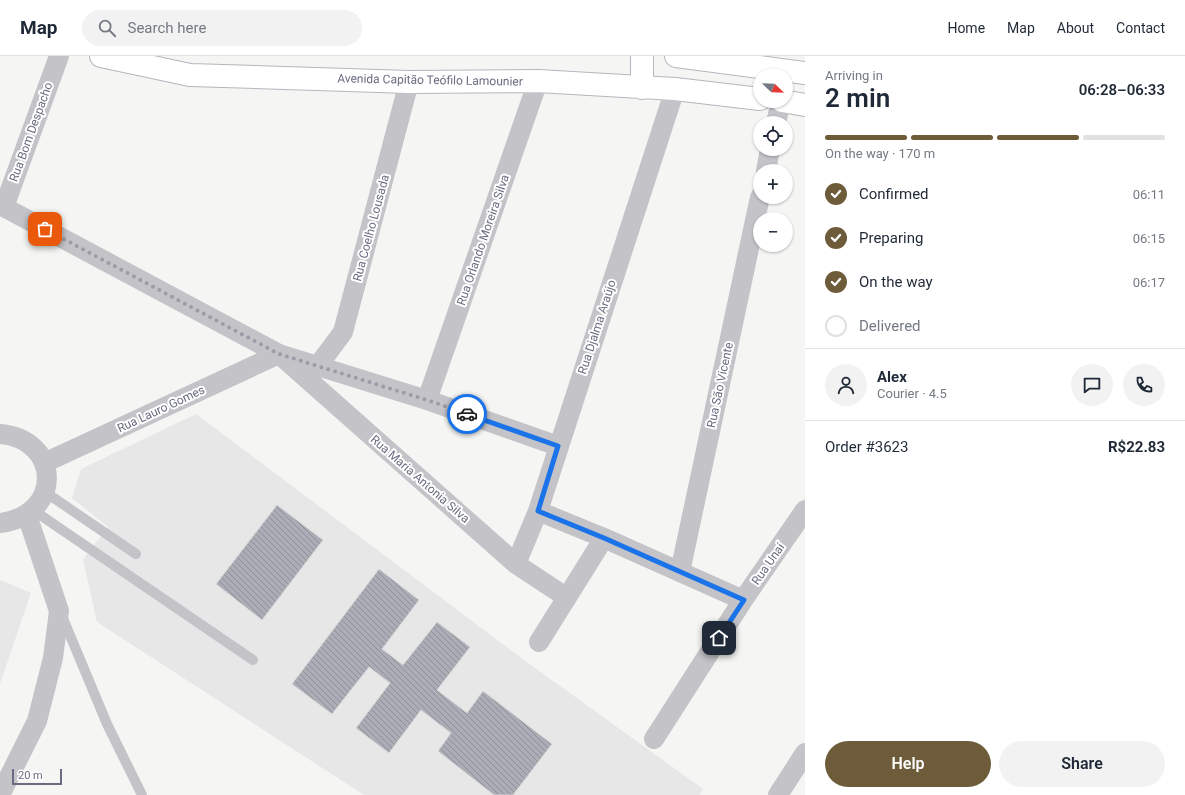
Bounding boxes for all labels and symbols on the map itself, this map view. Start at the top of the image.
north arrow [753,68,793,108]
street label: Avenida Capitão Teófilo Lamounier [337,71,523,89]
street label: Rua Bom Despacho [7,80,56,184]
street label: Rua Coelho Lousada [350,173,392,283]
street label: Rua Orlando Moreira Silva [454,173,512,307]
pin [28,212,62,246]
street label: Rua Djalma Araújo [575,278,619,376]
street label: Rua São Vicente [704,341,736,429]
street label: Rua Lauro Gomes [115,383,207,435]
courier [447,394,487,434]
street label: Rua Maria Antonia Silva [368,432,472,526]
street label: Rua Unaí [749,540,788,587]
pin [702,621,736,655]
scale bar [12,767,62,786]

